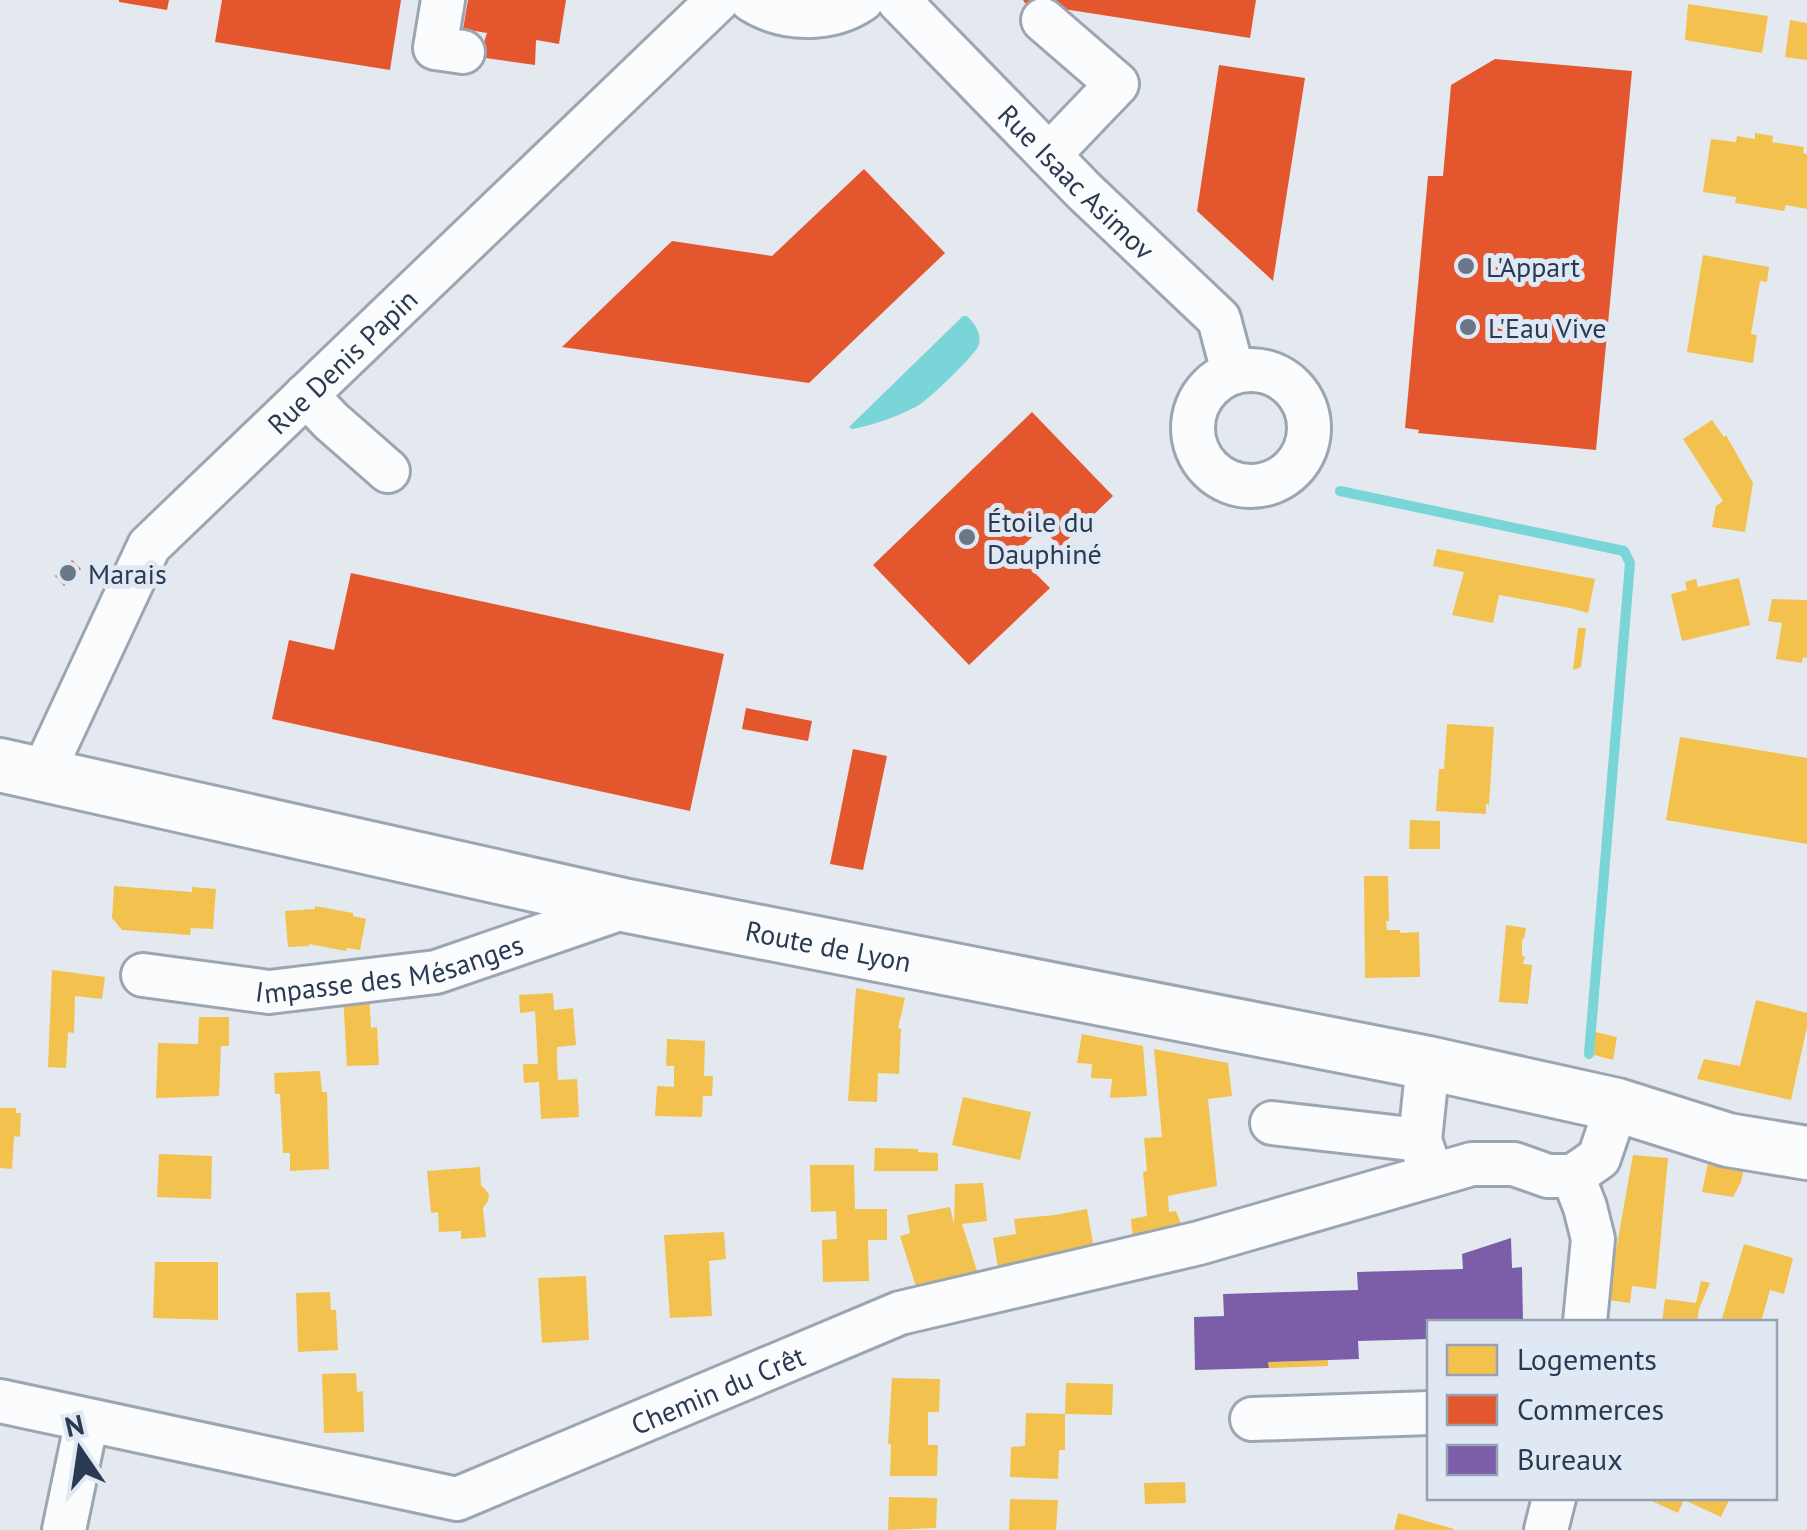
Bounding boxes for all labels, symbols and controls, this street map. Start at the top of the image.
street label: Rue Isaac Asimov [991,96,1163,268]
place label: L'Appart [1486,248,1581,285]
marker: L'Appart [1455,255,1477,277]
street label: Rue Denis Papin [259,280,425,442]
place label: L'Eau Vive [1488,309,1607,346]
marker: L'Eau Vive [1457,316,1479,338]
place label: Étoile du Dauphiné [987,503,1102,572]
marker: Étoile du Dauphiné [956,526,978,548]
place label: Marais [88,555,167,592]
marker: Marais [57,562,79,584]
street label: Route de Lyon [743,911,915,980]
street label: Impasse des Mésanges [253,925,528,1011]
legend [1427,1320,1777,1500]
street label: Chemin du Crêt [625,1337,811,1442]
text: Logements [1517,1339,1657,1378]
text: Commerces [1517,1389,1664,1428]
north arrow [30,1400,130,1500]
text: N [61,1405,87,1445]
text: Bureaux [1517,1439,1623,1478]

